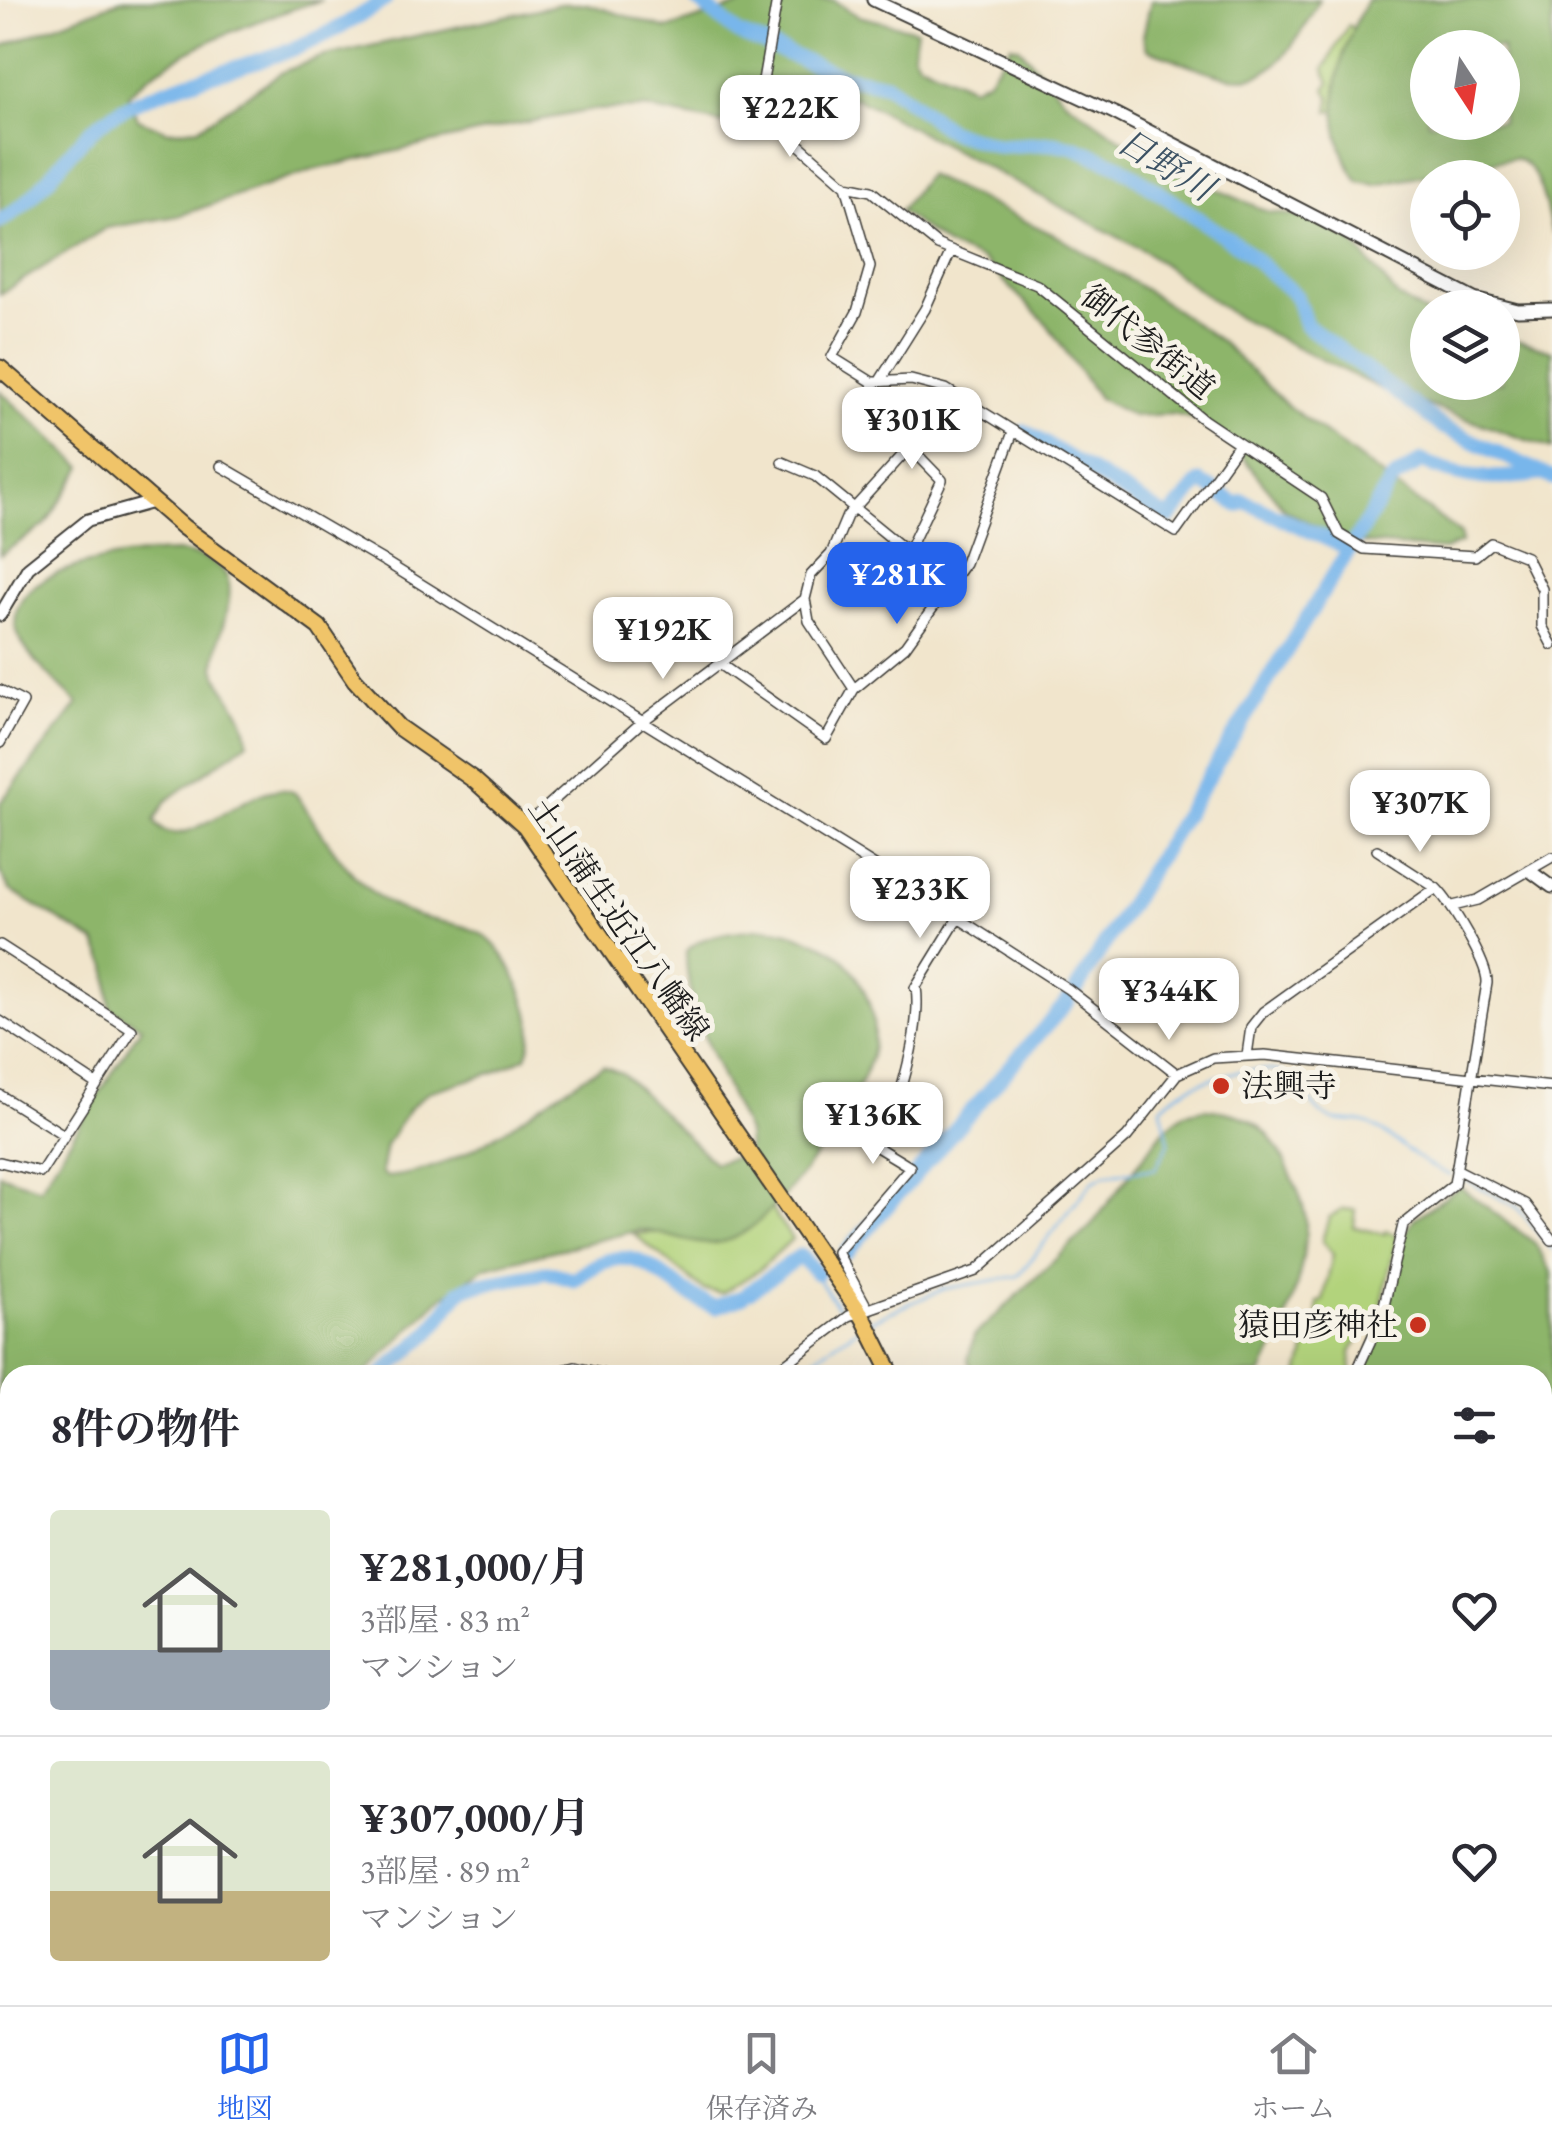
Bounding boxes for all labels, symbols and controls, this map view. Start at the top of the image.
north arrow [1410,30,1520,140]
map controls [1410,30,1520,400]
pin: ¥222K [720,75,860,160]
text: ¥222K [742,86,838,128]
water label: 日野川 [1109,118,1226,212]
button: locate [1410,160,1520,270]
street label: 御代参街道 [1073,275,1223,409]
button: layers [1410,290,1520,400]
pin: ¥301K [842,387,982,472]
text: ¥301K [864,398,960,440]
pin: ¥281K [827,542,967,627]
text: ¥281K [849,553,945,595]
pin: ¥192K [593,597,733,682]
text: ¥192K [615,608,711,650]
pin: ¥307K [1350,770,1490,855]
text: ¥307K [1372,781,1468,823]
street label: 土山蒲生近江八幡線 [519,789,719,1049]
pin: ¥233K [850,856,990,941]
text: ¥233K [872,867,968,909]
pin: ¥344K [1099,958,1239,1043]
text: ¥344K [1121,969,1217,1011]
place label: 法興寺 [1241,1065,1337,1107]
marker: 法興寺 [1210,1075,1232,1097]
pin: ¥136K [803,1082,943,1167]
text: ¥136K [825,1093,921,1135]
place label: 猿田彦神社 [1238,1304,1398,1346]
marker: 猿田彦神社 [1407,1314,1429,1336]
icon: filters [1447,1398,1502,1453]
text: 8件の物件 [50,1401,240,1456]
text: ¥281,000/月 [360,1539,590,1594]
icon: home [130,1550,250,1670]
icon: heart [1447,1583,1502,1638]
text: 3部屋 · 83 m² [360,1599,530,1641]
text: マンション [360,1646,519,1688]
text: ¥307,000/月 [360,1790,590,1845]
icon: home [130,1801,250,1921]
icon: heart [1447,1834,1502,1889]
text: 3部屋 · 89 m² [360,1850,530,1892]
text: マンション [360,1897,519,1939]
tab: 地図 [217,2026,273,2126]
tab: 保存済み [706,2026,818,2126]
tab: ホーム [1251,2026,1335,2126]

